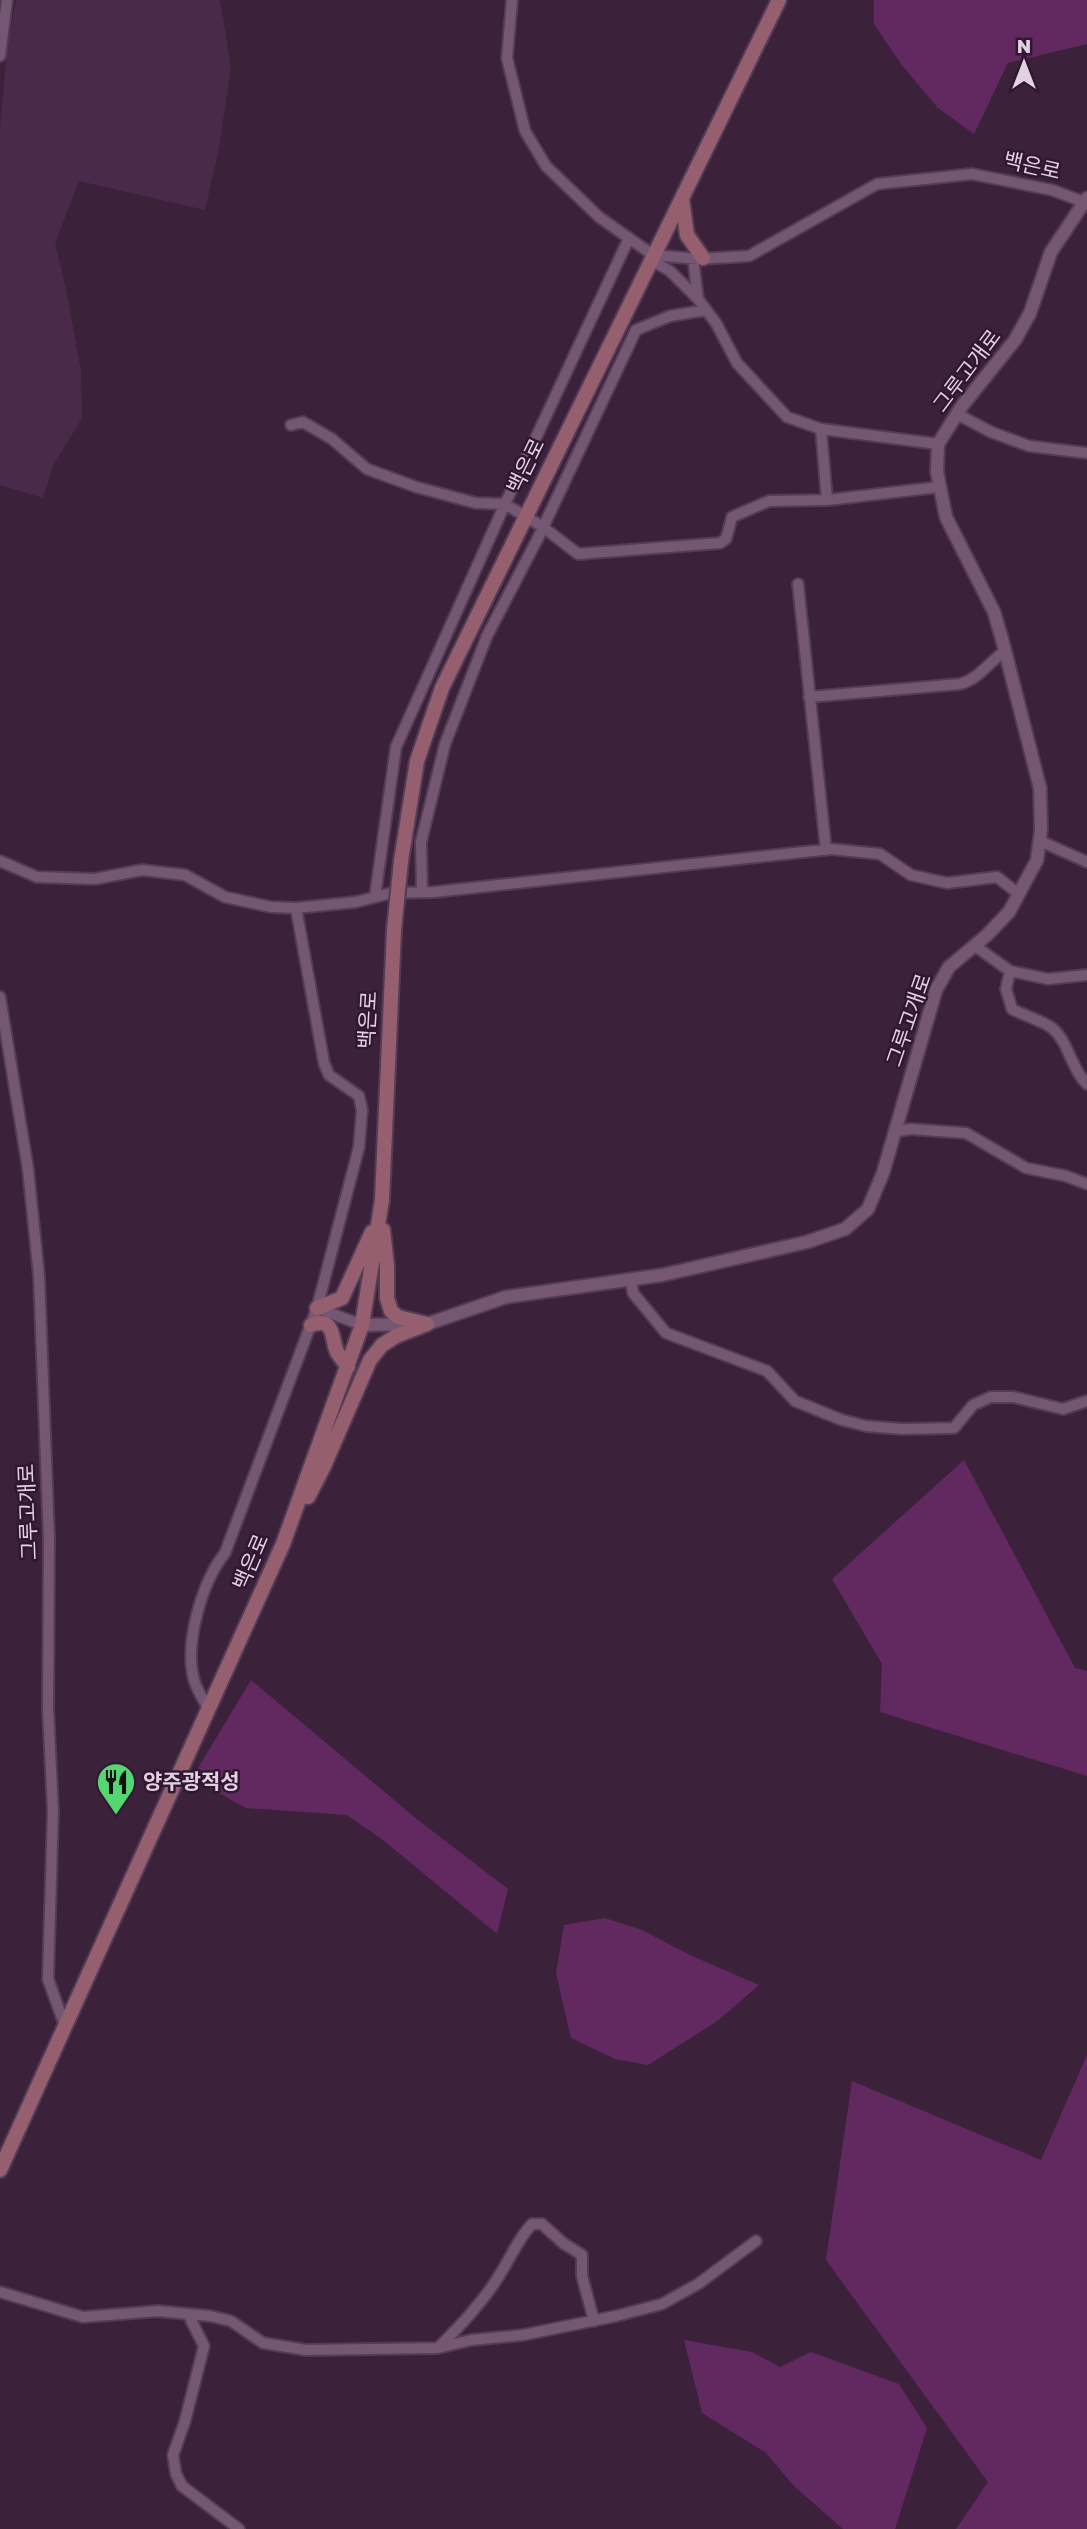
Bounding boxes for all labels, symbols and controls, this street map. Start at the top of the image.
north arrow [989,28,1059,98]
text: N [1017,34,1031,57]
street label: 백은로 [1001,146,1063,184]
street label: 그루고개로 [927,324,1006,417]
street label: 백은로 [501,434,549,497]
street label: 그루고개로 [880,970,936,1070]
street label: 백은로 [353,990,382,1050]
street label: 그루고개로 [12,1463,42,1561]
street label: 백은로 [227,1530,273,1593]
restaurant icon: 양주광적성 [95,1761,137,1816]
place label: 양주광적성 [143,1768,240,1794]

